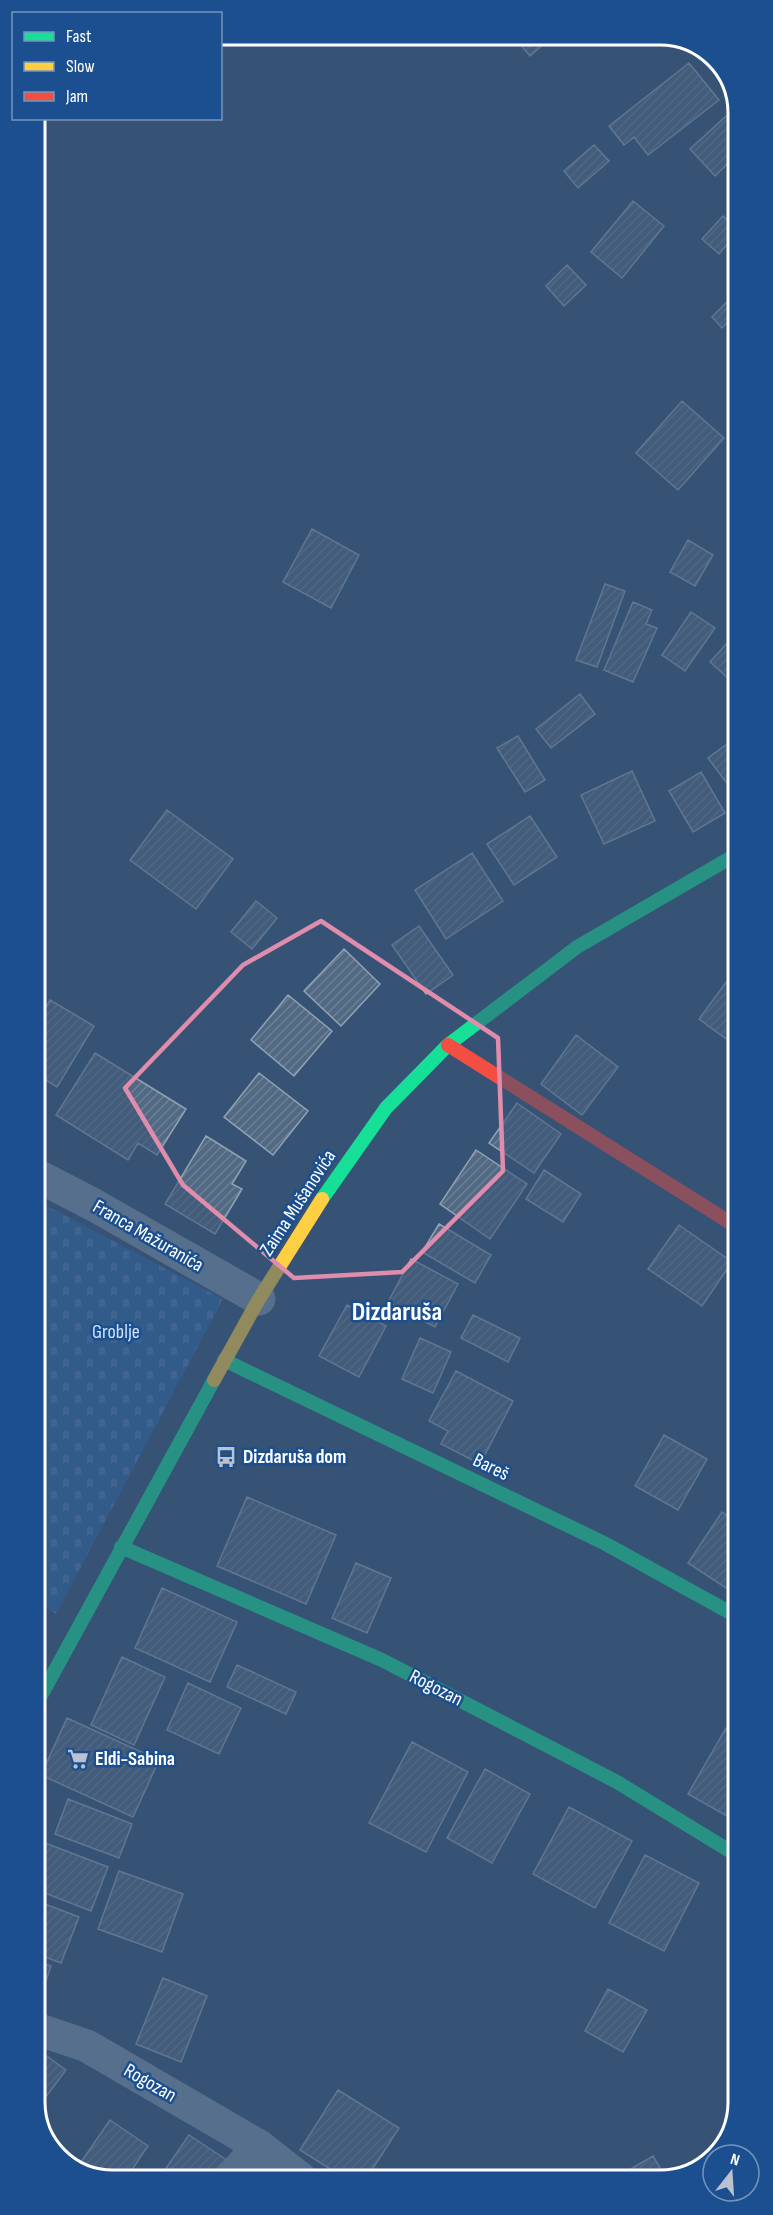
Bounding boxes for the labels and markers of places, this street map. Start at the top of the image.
bus stop icon: Dizdaruša dom [214,1445,238,1469]
place label: Dizdaruša dom [243,1445,346,1469]
supermarket icon: Eldi-Sabina [66,1747,90,1771]
place label: Eldi-Sabina [95,1747,175,1771]

